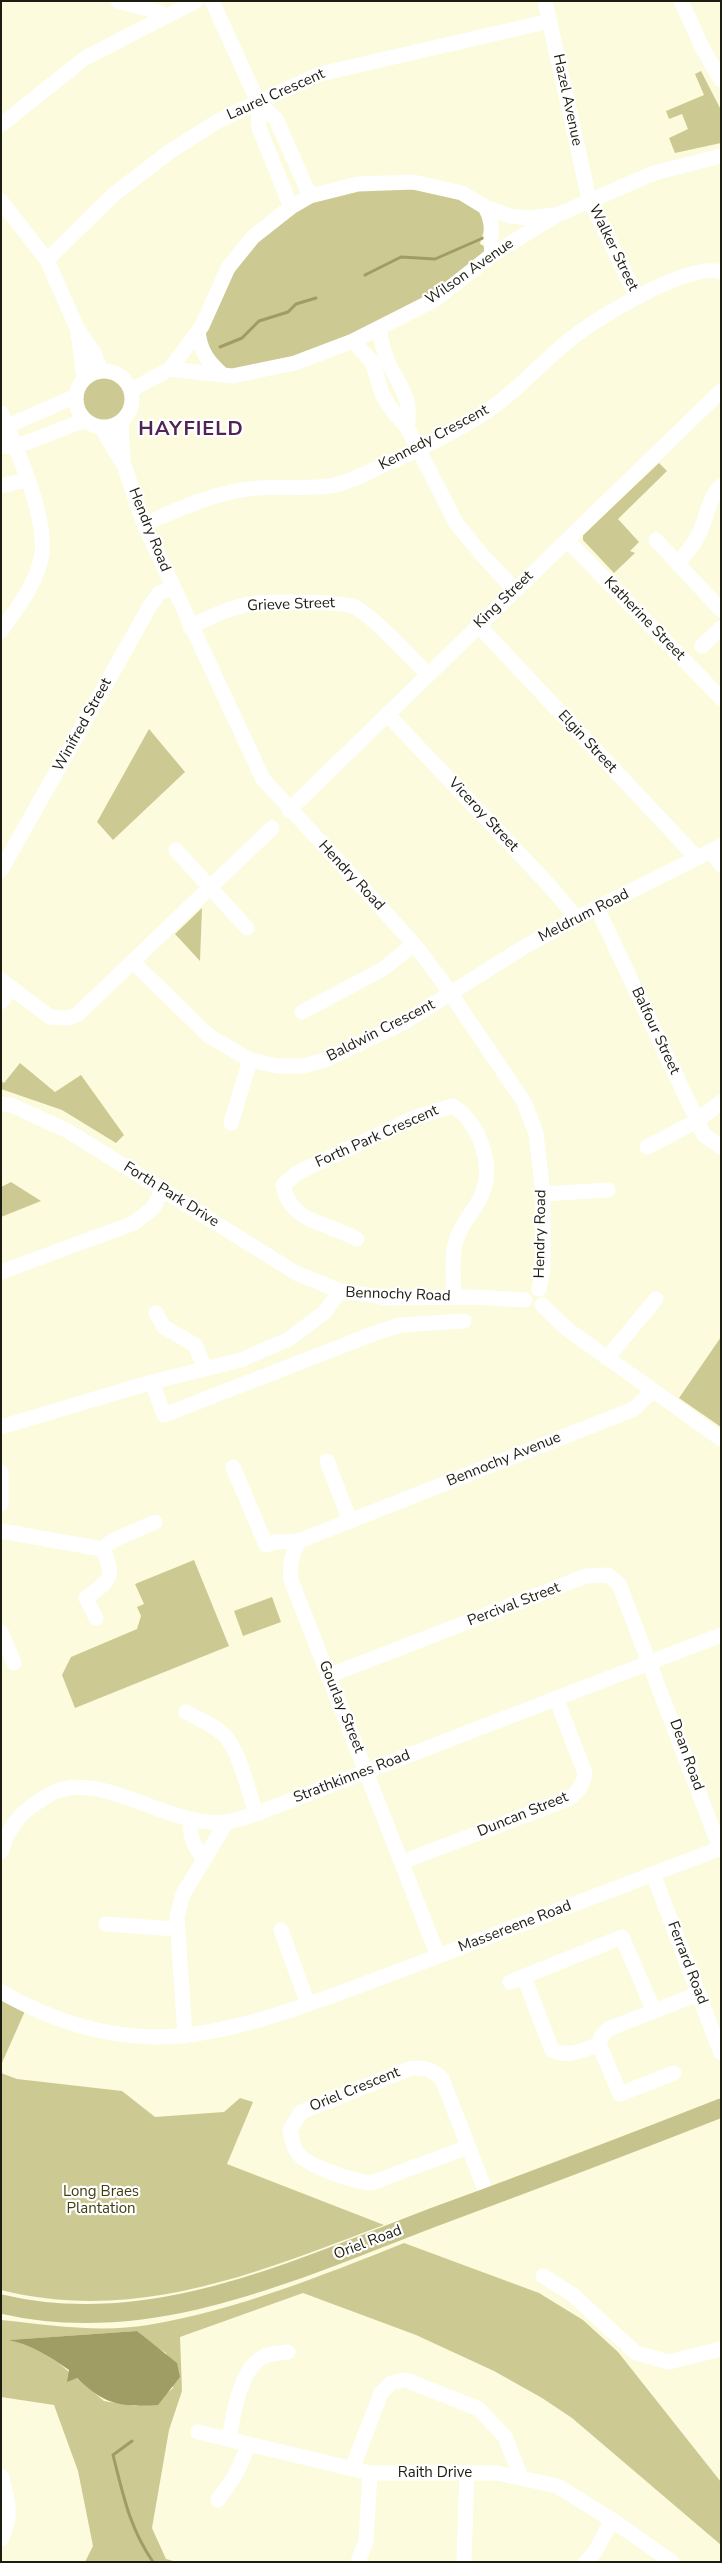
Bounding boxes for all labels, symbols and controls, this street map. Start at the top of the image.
street label: Hazel Avenue [548,52,586,148]
street label: Laurel Crescent [224,65,328,125]
street label: Walker Street [584,202,642,294]
street label: Wilson Avenue [423,235,517,309]
street label: Kennedy Crescent [376,402,492,474]
district label: HAYFIELD [137,418,245,442]
street label: Hendry Road [124,485,174,575]
street label: King Street [471,567,537,633]
street label: Katherine Street [600,573,688,665]
street label: Grieve Street [247,594,335,616]
street label: Winifred Street [50,675,116,775]
street label: Elgin Street [554,707,620,777]
street label: Viceroy Street [444,774,522,856]
street label: Hendry Road [314,837,388,915]
street label: Meldrum Road [536,885,632,947]
street label: Balfour Street [627,985,683,1077]
street label: Baldwin Crescent [324,996,438,1066]
street label: Forth Park Crescent [313,1102,441,1172]
street label: Forth Park Drive [120,1158,222,1232]
street label: Hendry Road [531,1189,551,1279]
street label: Bennochy Road [345,1284,451,1306]
street label: Bennochy Avenue [444,1429,564,1491]
street label: Percival Street [465,1579,563,1631]
street label: Gourlay Street [314,1658,368,1756]
street label: Dean Road [665,1717,707,1793]
street label: Strathkinnes Road [291,1746,413,1808]
street label: Duncan Street [475,1789,571,1841]
street label: Massereene Road [456,1897,574,1957]
street label: Ferrard Road [663,1919,711,2007]
street label: Oriel Crescent [307,2064,403,2116]
park label: Long Braes Plantation [63,2183,139,2218]
street label: Oriel Road [331,2222,405,2264]
street label: Raith Drive [398,2464,472,2482]

